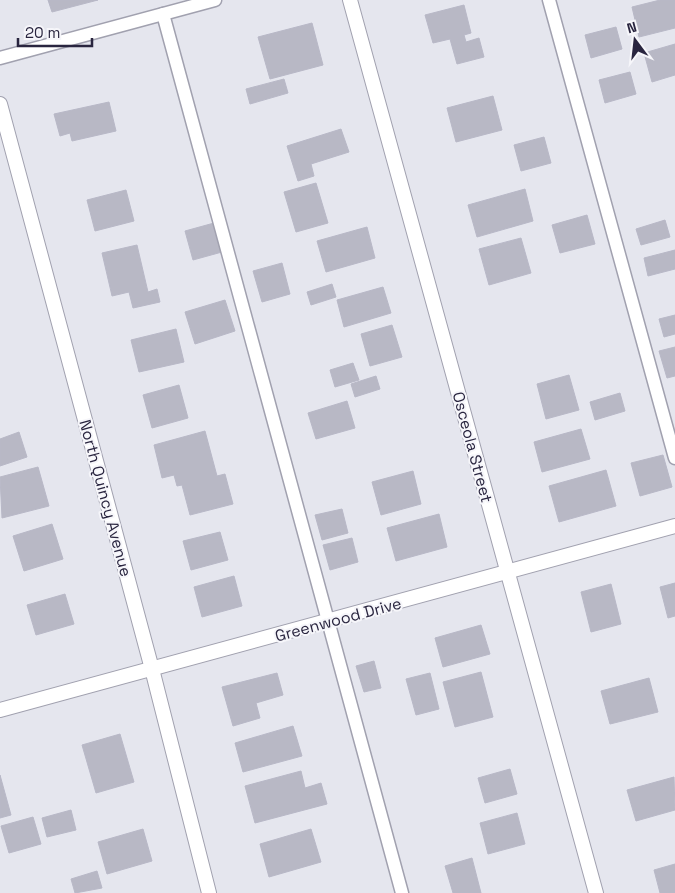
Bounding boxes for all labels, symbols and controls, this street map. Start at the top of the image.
scale bar [18,15,91,47]
north arrow [610,15,660,65]
text: N [625,18,639,37]
text: 20 m [25,23,60,42]
street label: Osceola Street [448,389,497,505]
street label: North Quincy Avenue [74,417,137,579]
street label: Greenwood Drive [273,592,404,646]

